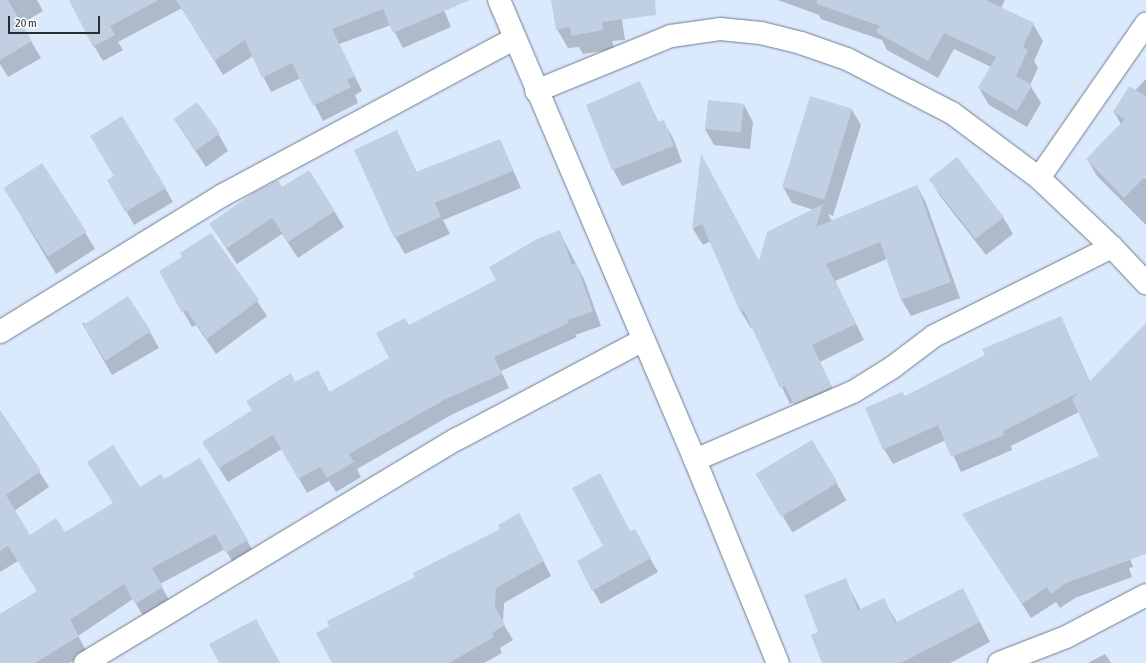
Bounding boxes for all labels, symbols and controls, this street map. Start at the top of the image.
scale bar [10,8,102,34]
text: 20 m [15,16,37,30]

